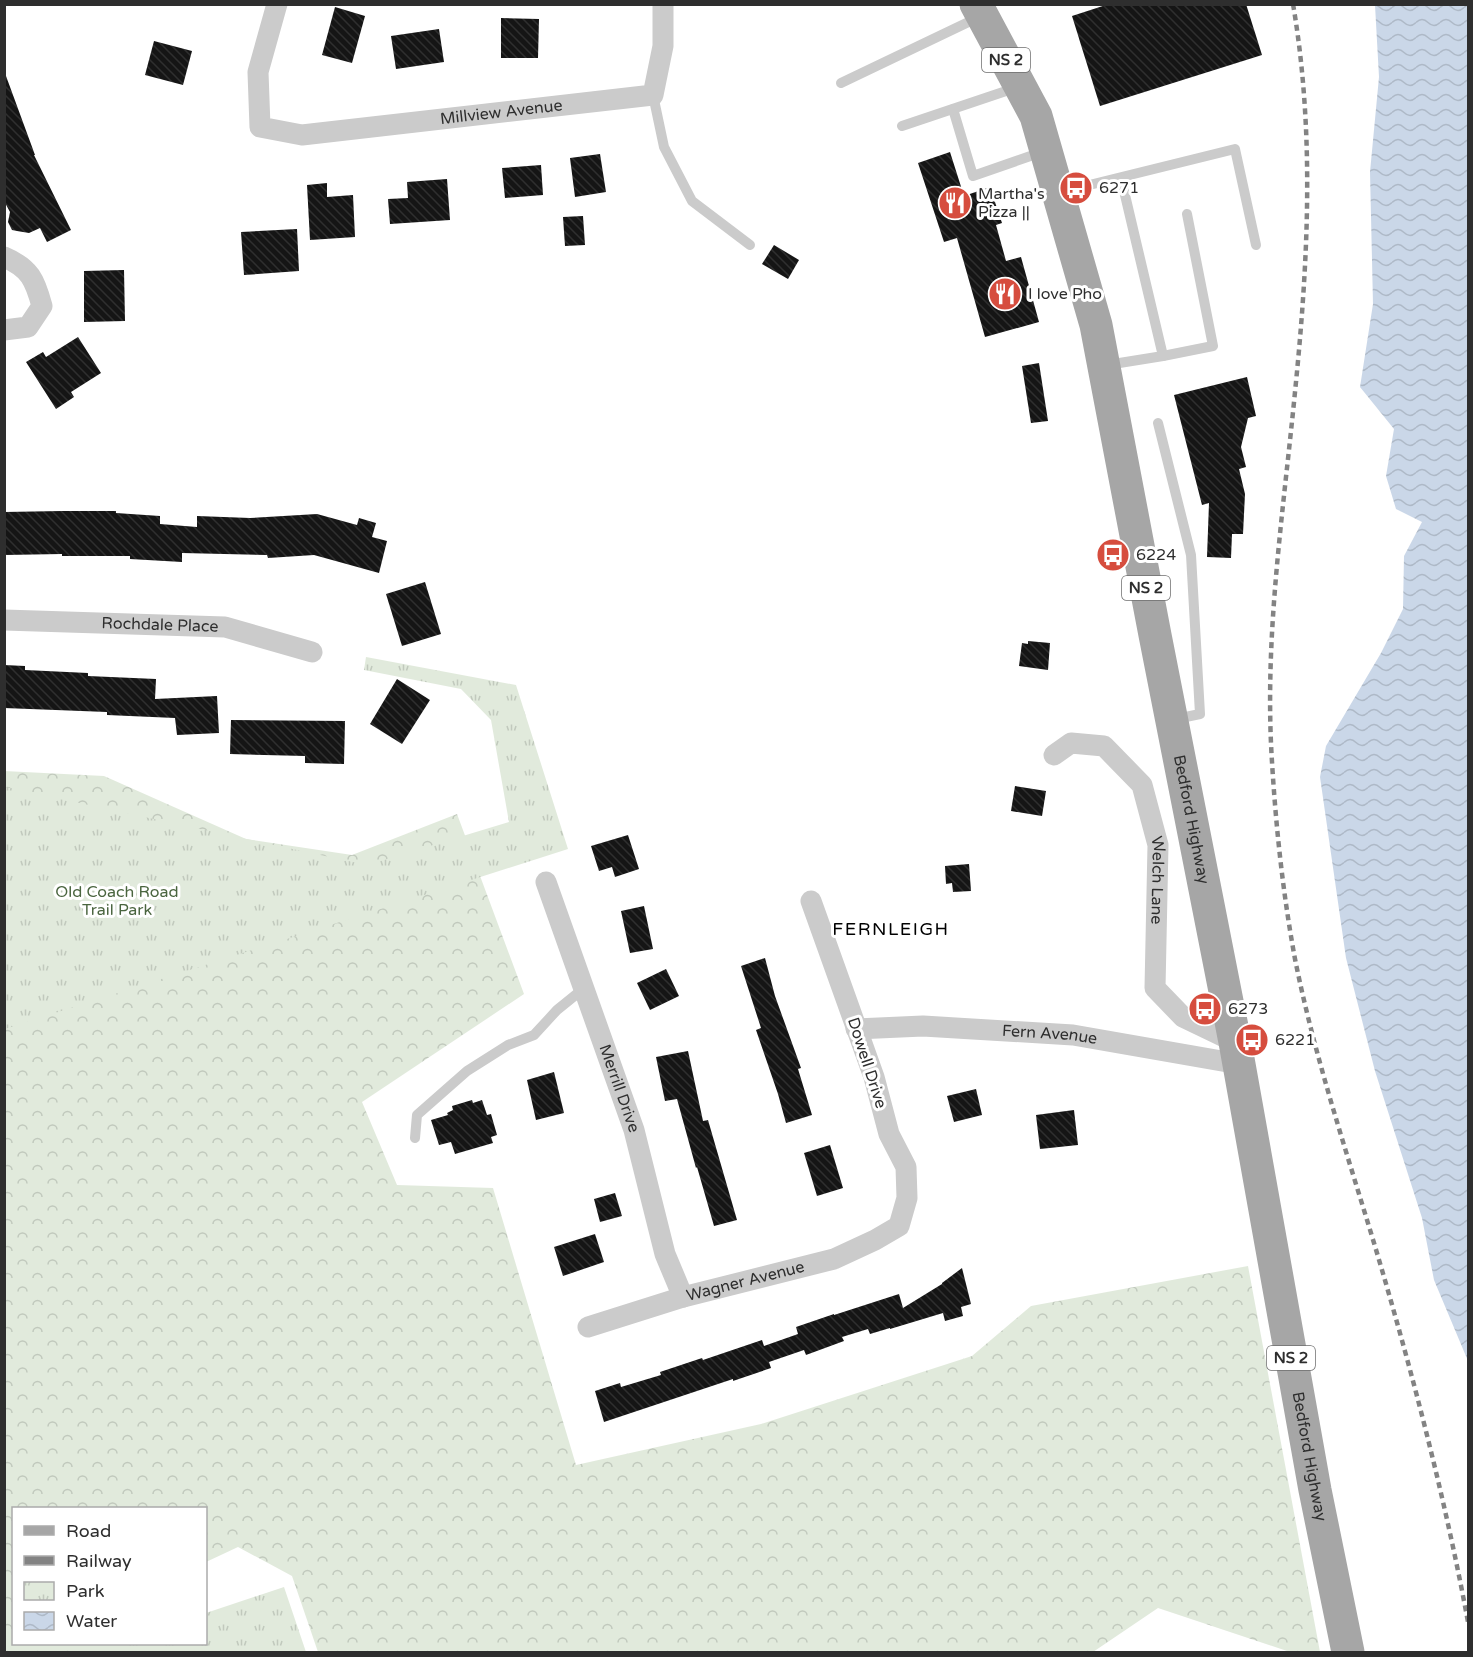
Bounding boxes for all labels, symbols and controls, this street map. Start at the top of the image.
road number: NS 2 [982,48,1030,72]
street label: Millview Avenue [439,95,563,129]
bus stop icon: 6271 [1058,170,1094,206]
place label: 6271 [1099,178,1139,198]
place label: Martha's Pizza || [978,184,1045,222]
restaurant icon: Martha's Pizza || [937,185,973,221]
restaurant icon: I love Pho [987,276,1023,312]
place label: I love Pho [1028,284,1102,304]
bus stop icon: 6224 [1095,537,1131,573]
place label: 6224 [1136,545,1176,565]
road number: NS 2 [1122,576,1170,600]
street label: Rochdale Place [101,613,219,637]
street label: Bedford Highway [1169,753,1214,886]
street label: Welch Lane [1146,834,1170,925]
park label: Old Coach Road Trail Park [55,882,179,920]
district label: FERNLEIGH [832,918,950,940]
bus stop icon: 6273 [1187,991,1223,1027]
place label: 6273 [1228,999,1268,1019]
street label: Dowell Drive [843,1015,891,1111]
street label: Fern Avenue [1001,1021,1099,1049]
bus stop icon: 6221 [1234,1022,1270,1058]
place label: 6221 [1275,1030,1315,1050]
street label: Merrill Drive [594,1042,644,1135]
street label: Wagner Avenue [684,1257,807,1306]
road number: NS 2 [1267,1346,1315,1370]
street label: Bedford Highway [1288,1390,1331,1524]
legend [12,1507,207,1645]
text: Road [66,1520,111,1542]
text: Railway [66,1550,132,1572]
text: Park [66,1580,105,1602]
text: Water [66,1610,117,1632]

